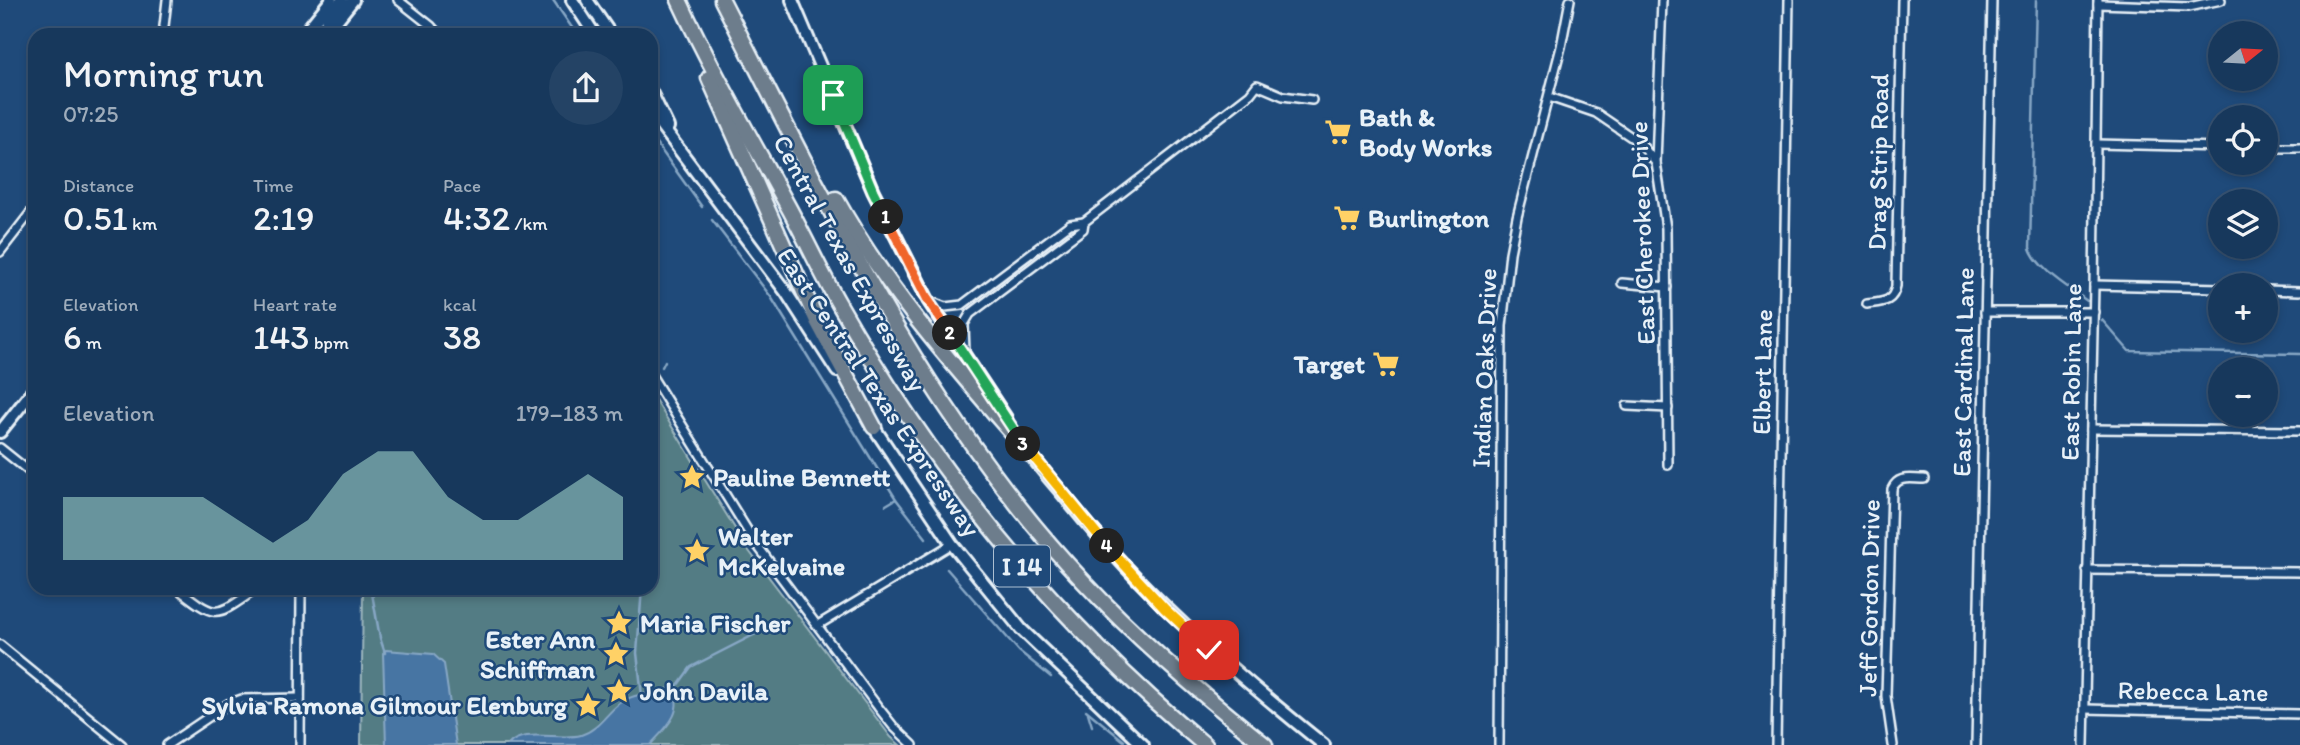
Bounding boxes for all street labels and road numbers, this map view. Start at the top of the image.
street label: Drag Strip Road [1860,73,1896,251]
street label: East Cherokee Drive [1622,121,1662,345]
street label: Central Texas Expressway [766,129,934,397]
street label: East Central Texas Expressway [770,241,988,543]
street label: Indian Oaks Drive [1465,267,1503,469]
street label: East Cardinal Lane [1945,267,1981,477]
street label: East Robin Lane [2053,283,2089,461]
street label: Elbert Lane [1745,309,1779,435]
street label: Jeff Gordon Drive [1851,499,1887,697]
road number: I 14 [994,546,1050,586]
street label: Rebecca Lane [2117,674,2269,708]

